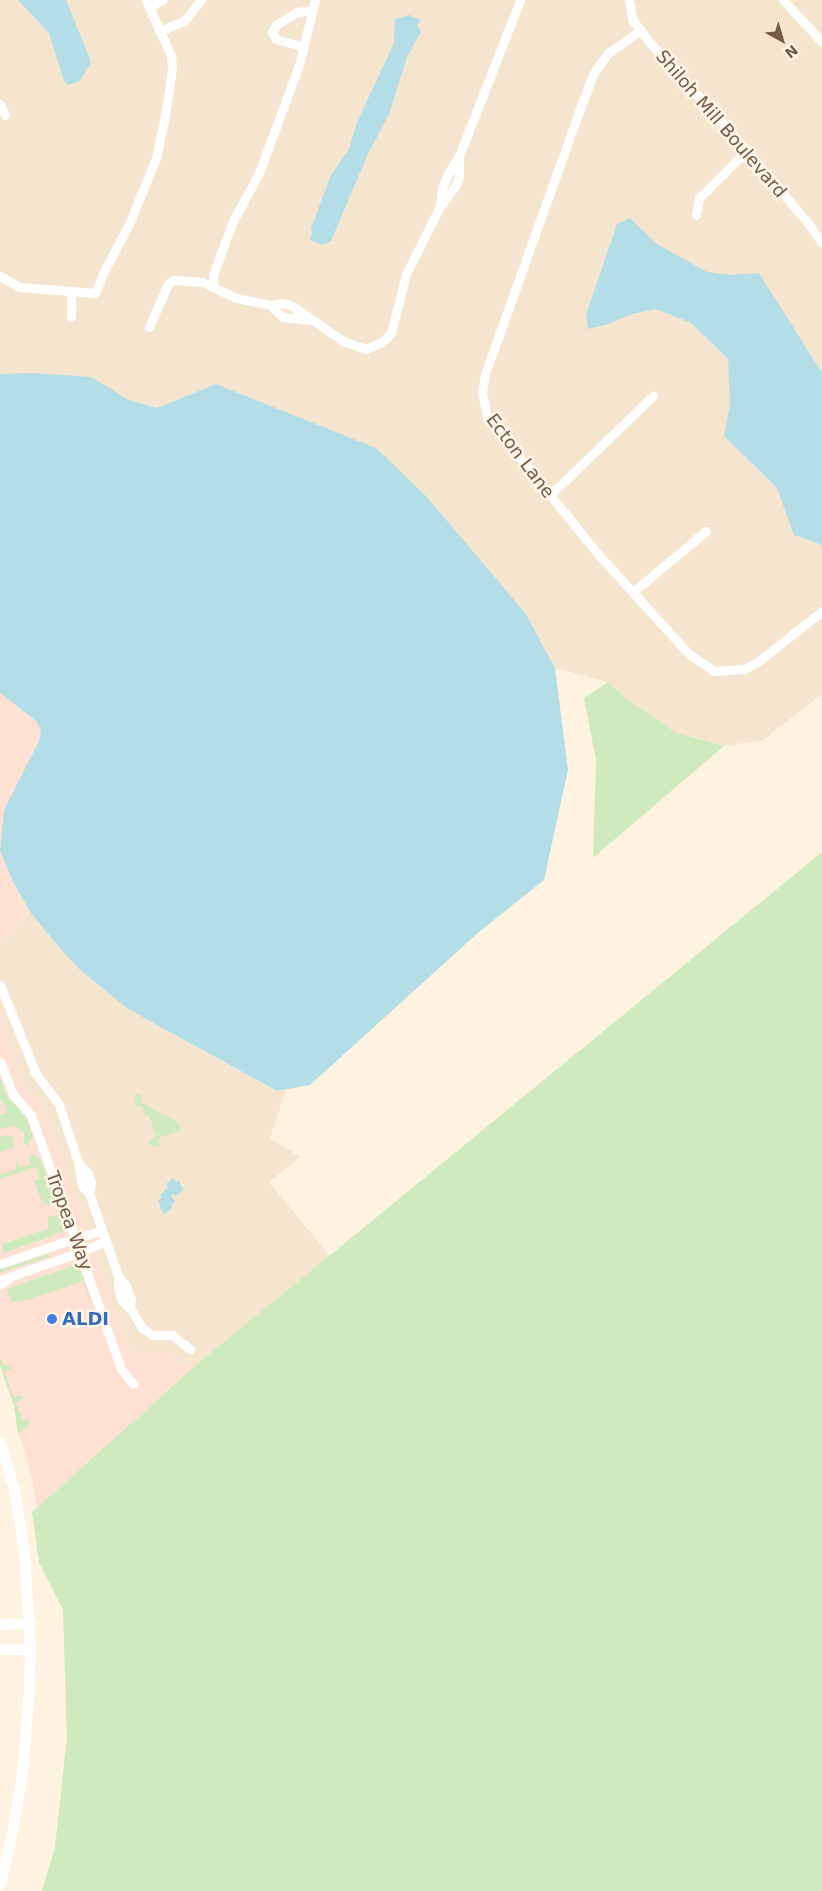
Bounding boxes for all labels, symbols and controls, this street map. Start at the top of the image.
north arrow [757,15,807,65]
text: N [782,42,801,62]
street label: Shiloh Mill Boulevard [651,46,791,202]
street label: Ecton Lane [481,410,559,502]
street label: Tropea Way [41,1168,97,1274]
place label: ALDI [62,1308,109,1330]
marker: ALDI [46,1313,58,1325]

